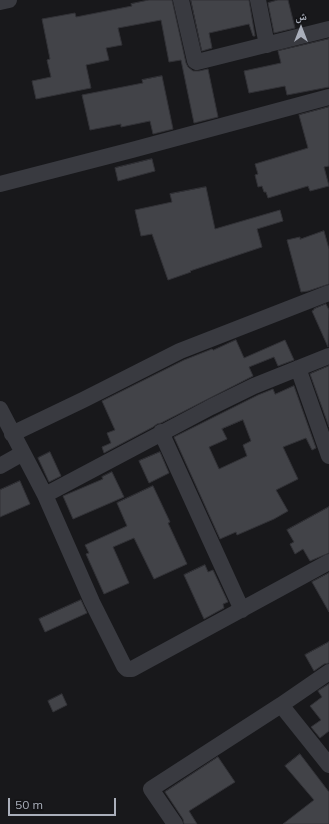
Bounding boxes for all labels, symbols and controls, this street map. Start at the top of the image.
north arrow [281,8,321,48]
text: ش [295,9,307,23]
scale bar [10,790,118,816]
text: 50 m [15,797,43,812]

